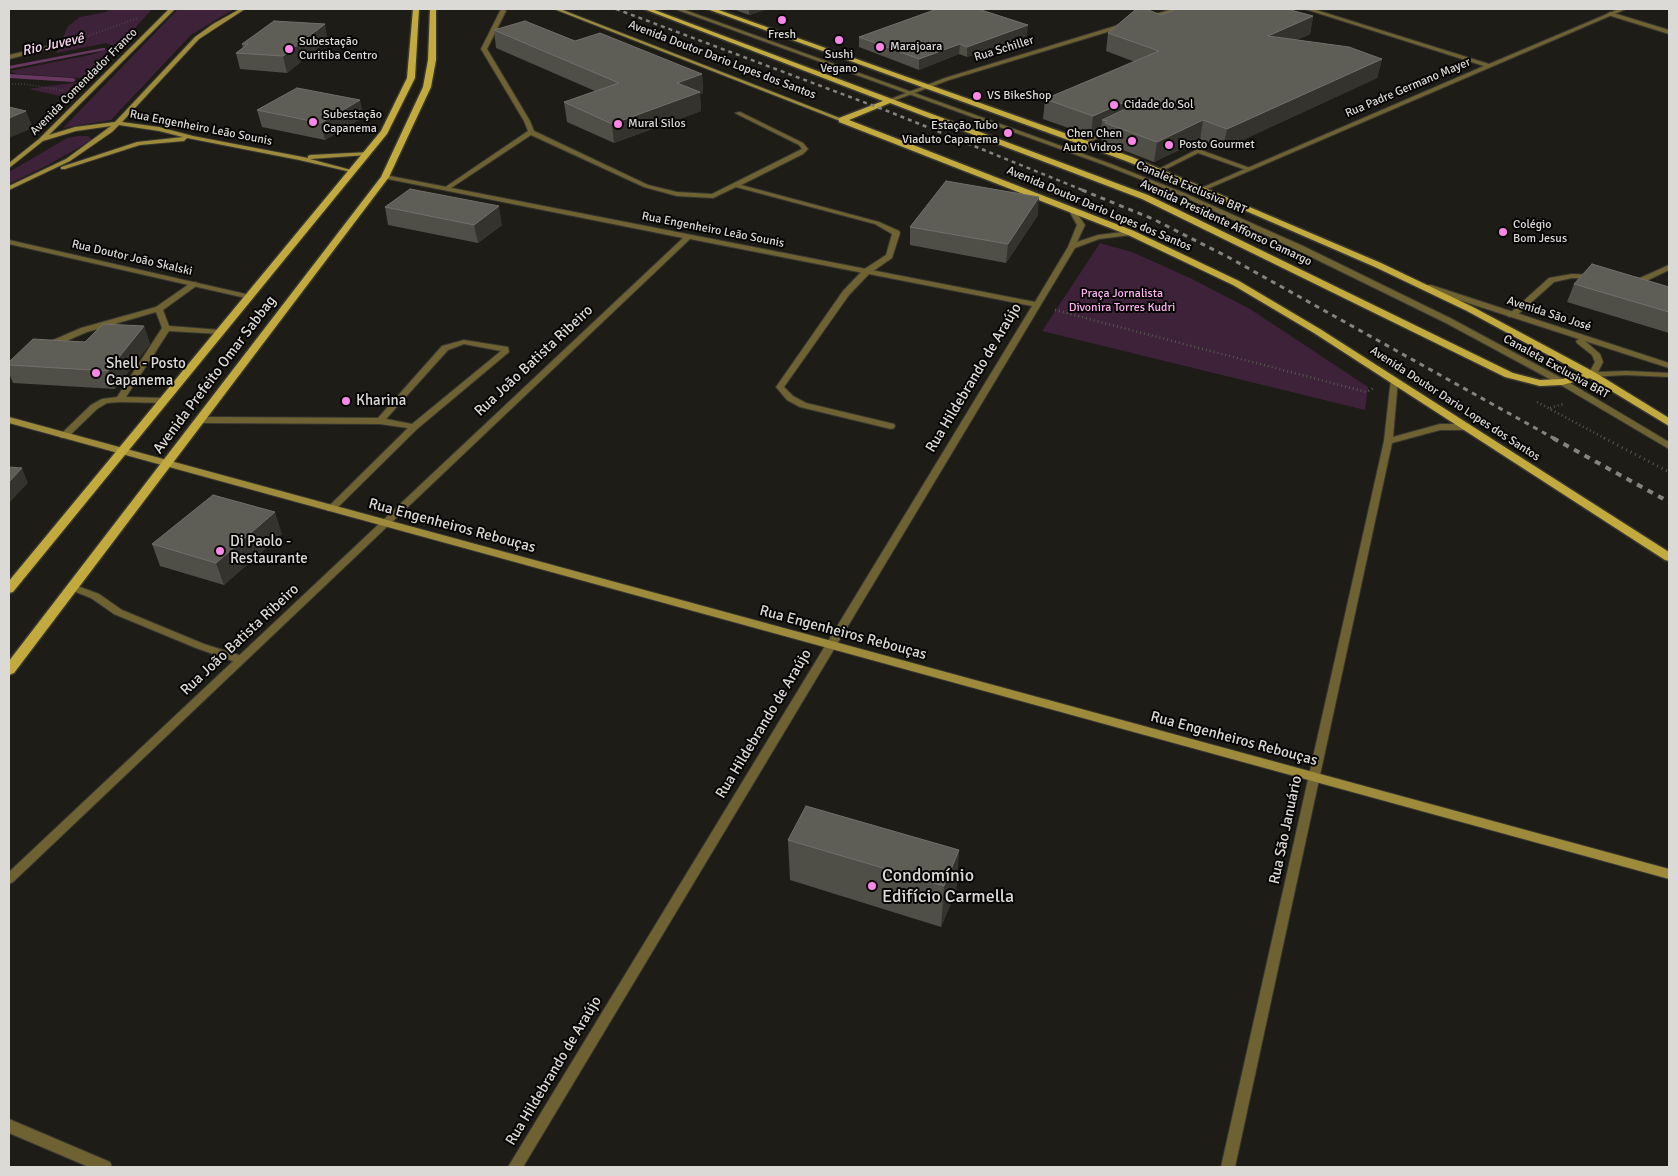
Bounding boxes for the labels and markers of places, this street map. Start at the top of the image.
marker: Fresh [776,14,788,26]
place label: Fresh [768,28,796,42]
marker: Sushi Vegano [833,34,845,46]
place label: Subestação Curitiba Centro [299,35,377,63]
place label: Marajoara [890,40,942,54]
marker: Marajoara [874,41,886,53]
marker: Subestação Curitiba Centro [283,43,295,55]
place label: Sushi Vegano [820,48,858,76]
place label: VS BikeShop [987,89,1051,103]
marker: VS BikeShop [971,90,983,102]
place label: Cidade do Sol [1124,98,1194,112]
marker: Cidade do Sol [1108,99,1120,111]
place label: Subestação Capanema [323,108,382,136]
marker: Subestação Capanema [307,116,319,128]
place label: Mural Silos [628,117,686,131]
marker: Mural Silos [612,118,624,130]
place label: Estação Tubo Viaduto Capanema [902,119,998,147]
marker: Estação Tubo Viaduto Capanema [1002,127,1014,139]
place label: Chen Chen Auto Vidros [1063,127,1122,155]
marker: Chen Chen Auto Vidros [1126,135,1138,147]
place label: Posto Gourmet [1179,138,1255,152]
marker: Posto Gourmet [1163,139,1175,151]
place label: Colégio Bom Jesus [1513,218,1567,246]
marker: Colégio Bom Jesus [1497,226,1509,238]
place label: Shell - Posto Capanema [106,355,186,390]
marker: Shell - Posto Capanema [90,367,102,379]
place label: Kharina [356,392,406,410]
marker: Kharina [340,395,352,407]
place label: Di Paolo - Restaurante [230,533,308,568]
marker: Di Paolo - Restaurante [214,545,226,557]
place label: Condomínio Edifício Carmella [882,865,1014,908]
marker: Condomínio Edifício Carmella [866,880,878,892]

